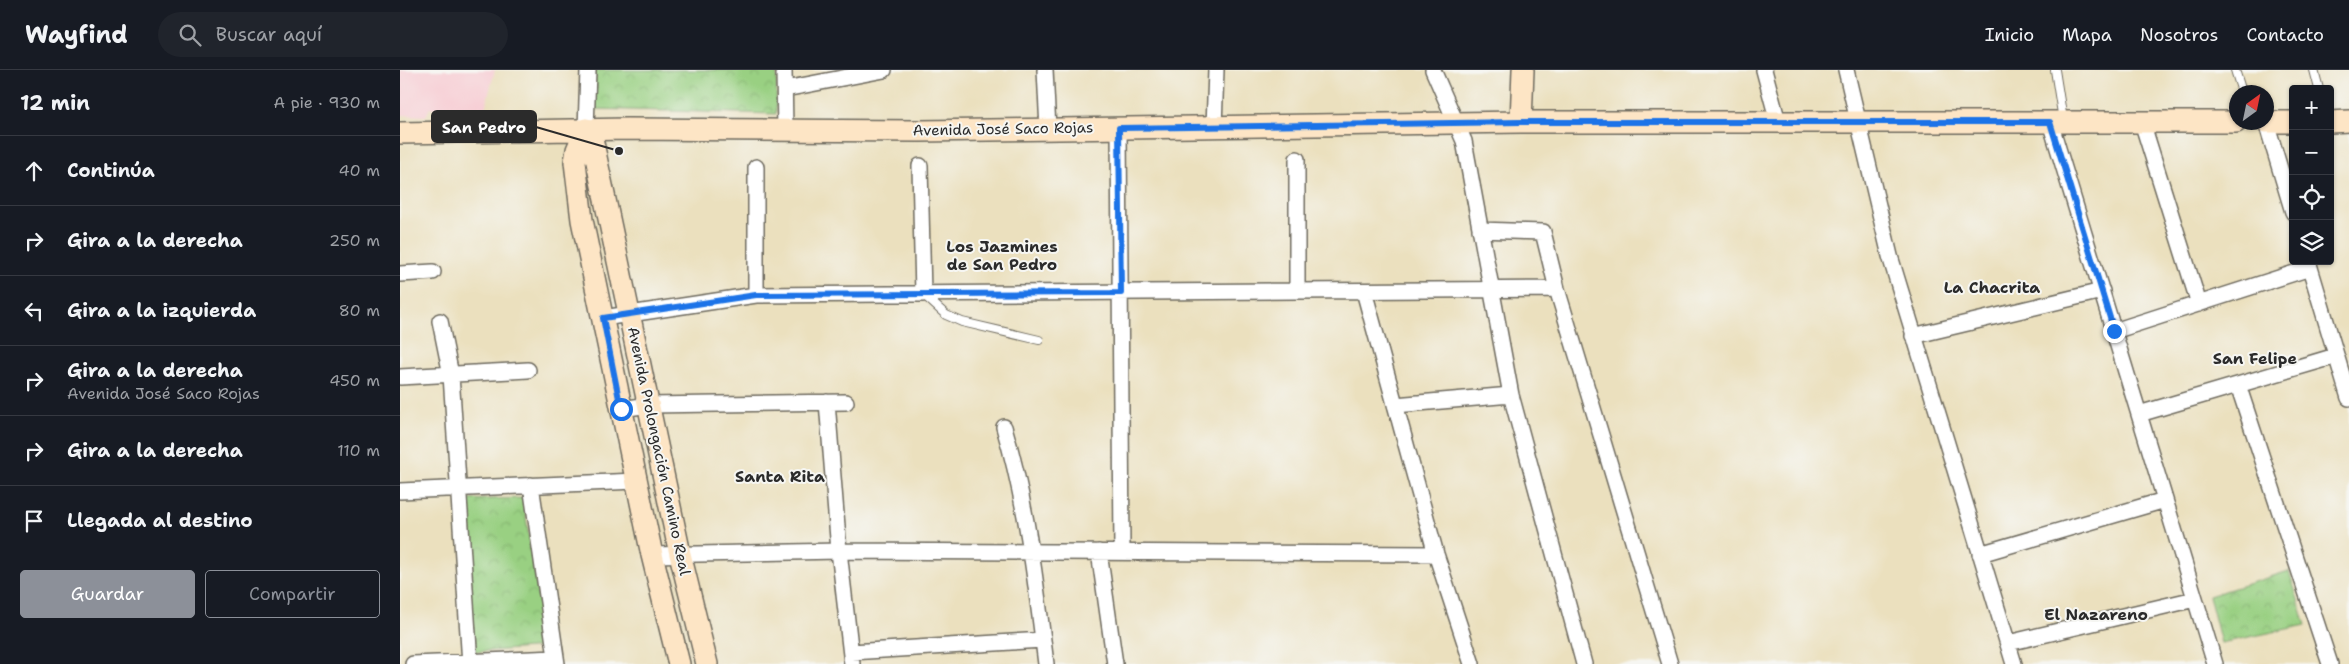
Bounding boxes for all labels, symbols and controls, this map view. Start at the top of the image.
search box [158,12,508,57]
text: Wayfind [25,19,128,51]
icon: search [176,21,204,49]
text: Buscar aquí [216,22,322,47]
text: Inicio [1985,23,2034,47]
text: Mapa [2062,23,2112,47]
text: Nosotros [2140,23,2218,47]
text: Contacto [2246,23,2324,47]
north arrow [2229,85,2274,130]
map controls [2289,85,2334,265]
button: + [2289,85,2334,130]
text: 12 min [20,89,90,117]
text: A pie · 930 m [274,92,380,113]
callout: San Pedro [432,111,536,142]
text: San Pedro [442,117,526,138]
street label: Avenida José Saco Rojas [912,117,1094,141]
button: − [2289,130,2334,175]
icon: ahead [20,157,48,185]
text: Continúa [67,158,155,183]
text: 40 m [338,160,380,181]
button: locate [2289,175,2334,220]
button: layers [2289,220,2334,265]
icon: right [20,227,48,255]
text: Gira a la derecha [67,228,243,253]
text: 250 m [329,230,380,251]
district label: Los Jazmines de San Pedro [946,236,1058,275]
district label: La Chacrita [1944,277,2040,298]
icon: left [20,297,48,325]
text: Gira a la izquierda [67,298,256,323]
text: 80 m [339,300,380,321]
route end [2103,320,2126,343]
street label: Avenida Prolongación Camino Real [623,325,695,578]
district label: San Felipe [2213,348,2298,369]
text: Gira a la derecha [67,358,243,383]
icon: right [20,367,48,395]
text: 450 m [329,370,380,391]
text: Avenida José Saco Rojas [67,383,260,404]
route start [610,398,633,421]
icon: right [20,437,48,465]
text: Gira a la derecha [67,438,243,463]
text: 110 m [337,440,380,461]
district label: Santa Rita [735,466,825,487]
icon: arrive [20,507,48,535]
text: Llegada al destino [67,508,253,533]
button: Guardar [20,570,195,618]
button: Compartir [205,570,380,618]
district label: El Nazareno [2044,604,2148,625]

